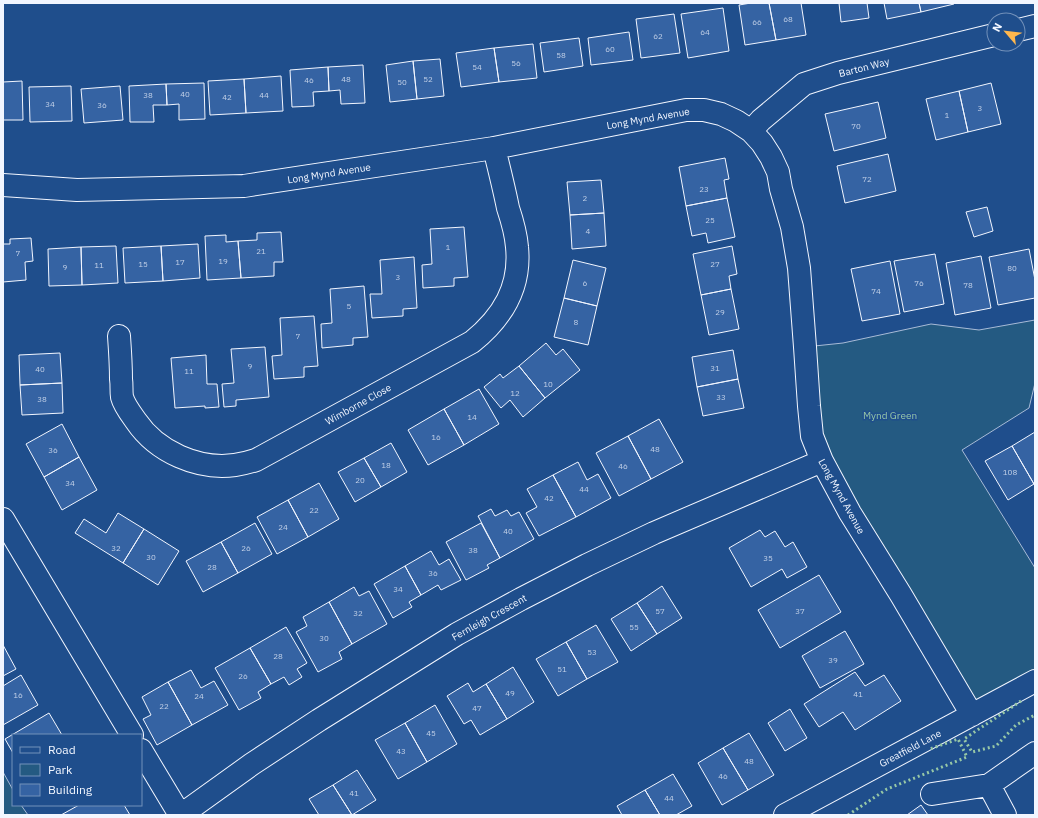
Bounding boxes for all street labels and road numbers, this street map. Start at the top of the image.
street label: Barton Way [837,55,891,80]
street label: Long Mynd Avenue [606,105,691,132]
street label: Long Mynd Avenue [286,160,372,186]
street label: Wimborne Close [323,381,394,428]
street label: Long Mynd Avenue [815,456,868,537]
street label: Fernleigh Crescent [449,591,530,643]
street label: Greatfield Lane [877,726,944,770]

